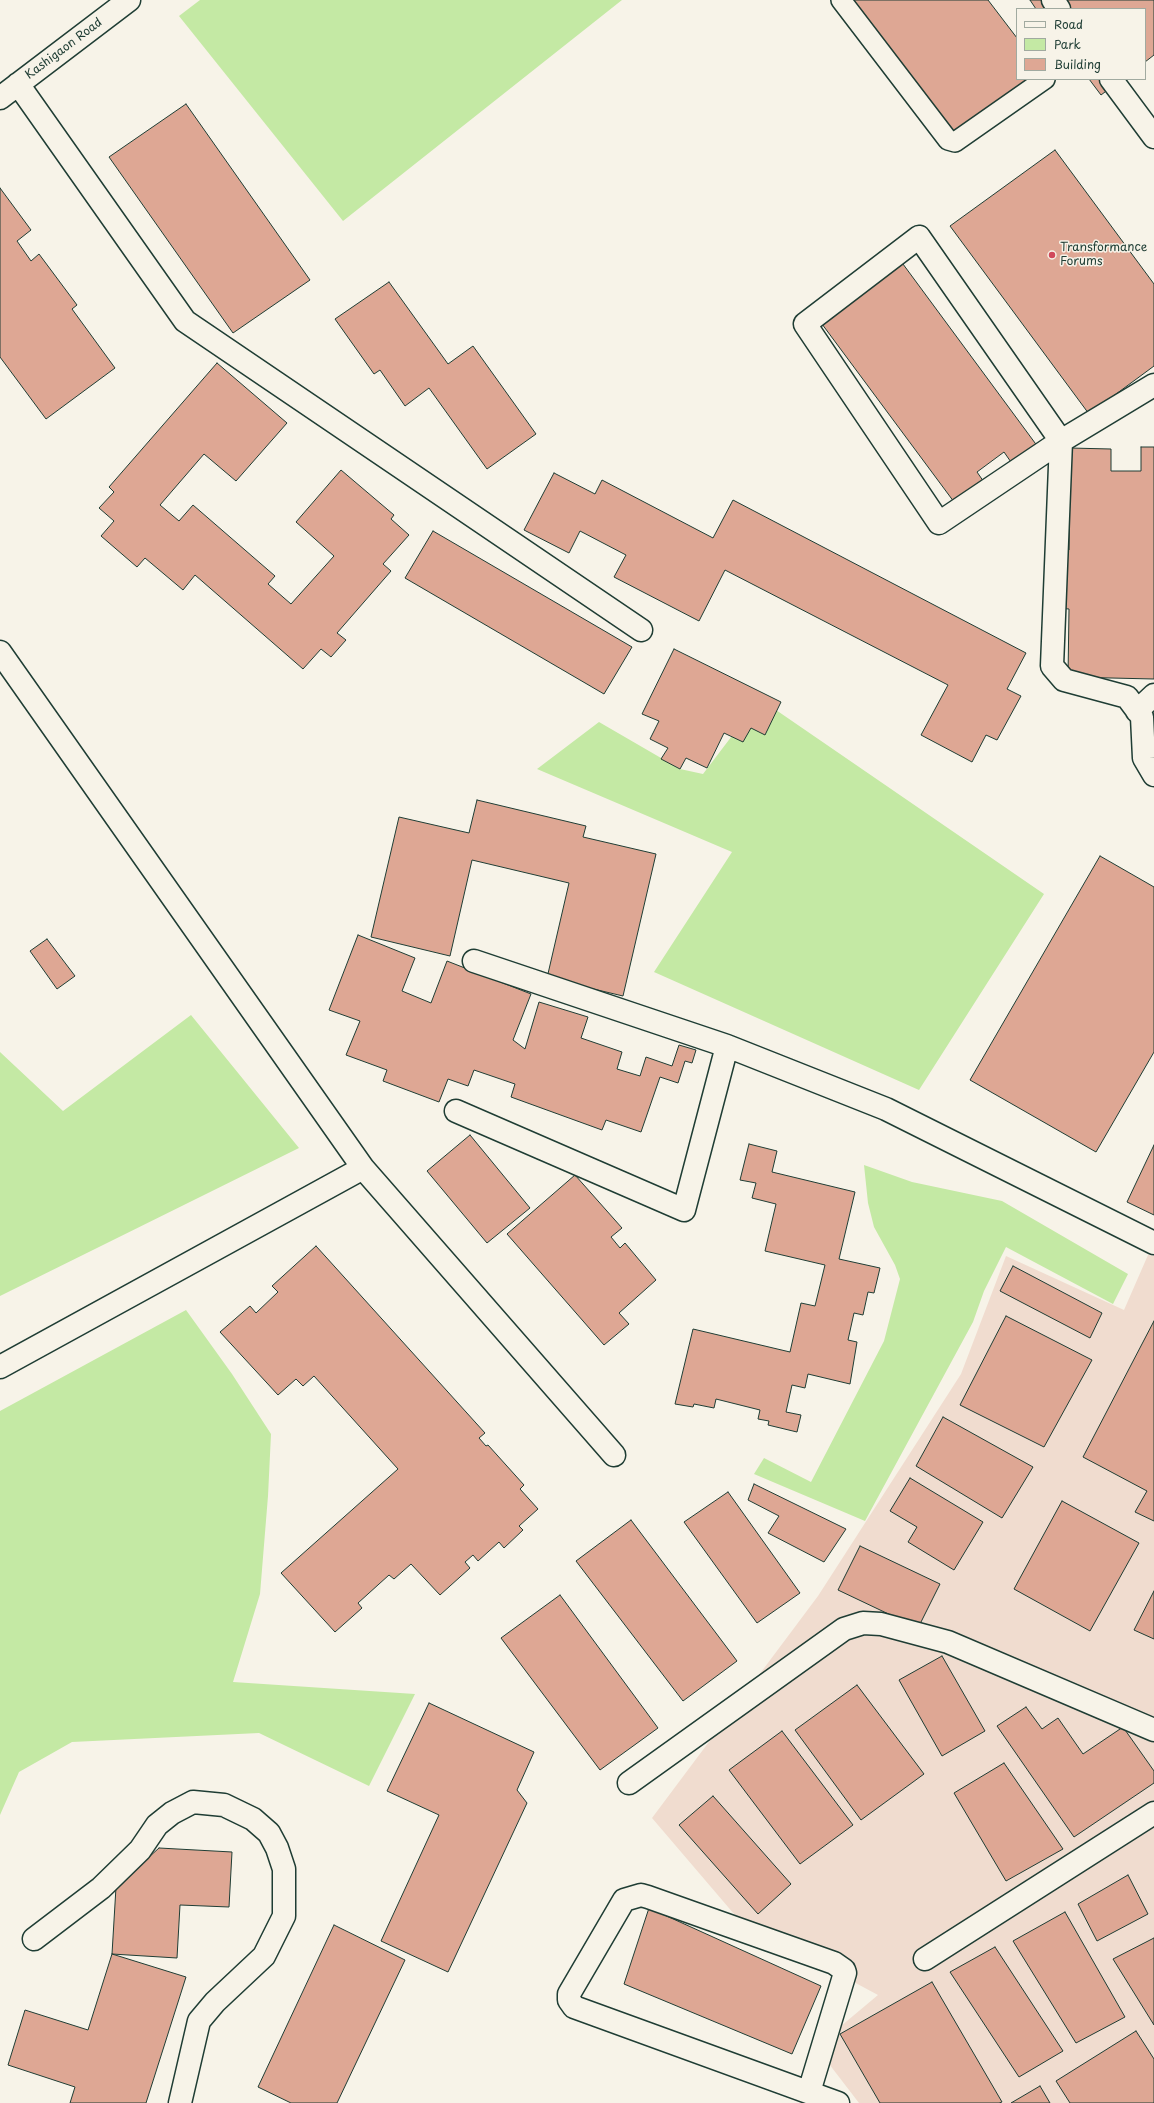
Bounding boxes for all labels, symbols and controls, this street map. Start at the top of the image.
legend [1016,8,1146,80]
street label: Kashigaon Road [23,15,105,83]
text: Road [1054,15,1083,33]
text: Park [1054,35,1081,53]
text: Building [1054,55,1101,73]
place label: Transformance Forums [1060,241,1147,269]
marker: Transformance Forums [1047,250,1057,260]

